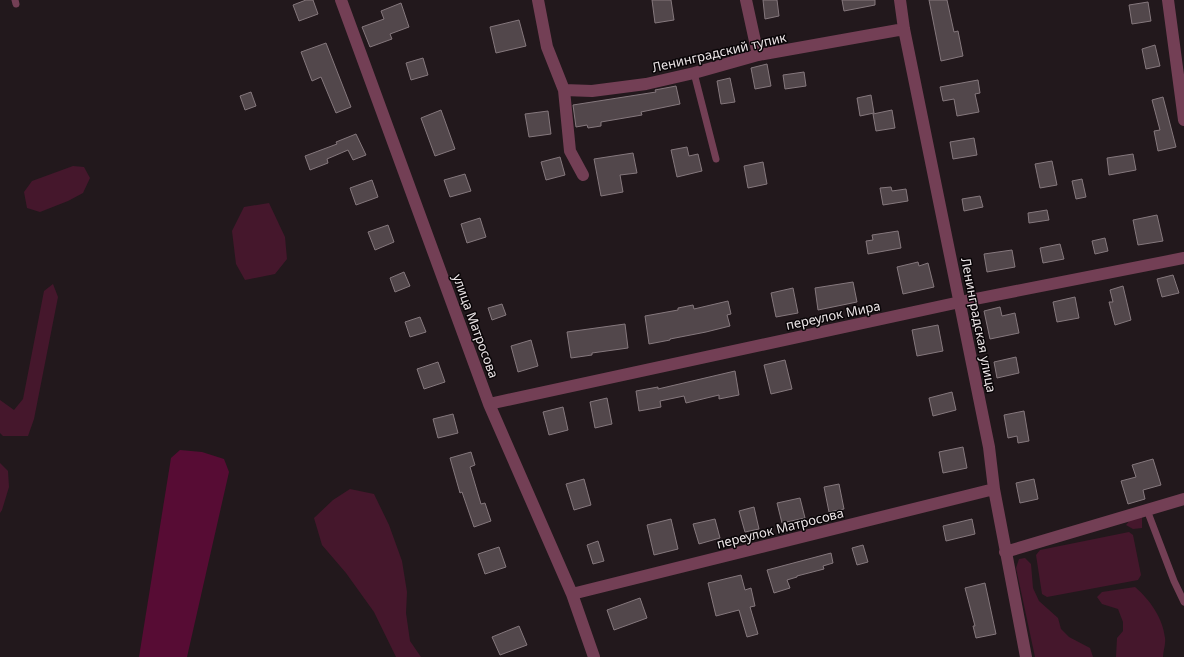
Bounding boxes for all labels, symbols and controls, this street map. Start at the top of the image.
street label: Ленинградский тупик [650,28,788,76]
street label: Ленинградская улица [957,256,1001,394]
street label: улица Матросова [449,272,503,380]
street label: переулок Мира [784,296,882,334]
street label: переулок Матросова [715,503,845,553]

